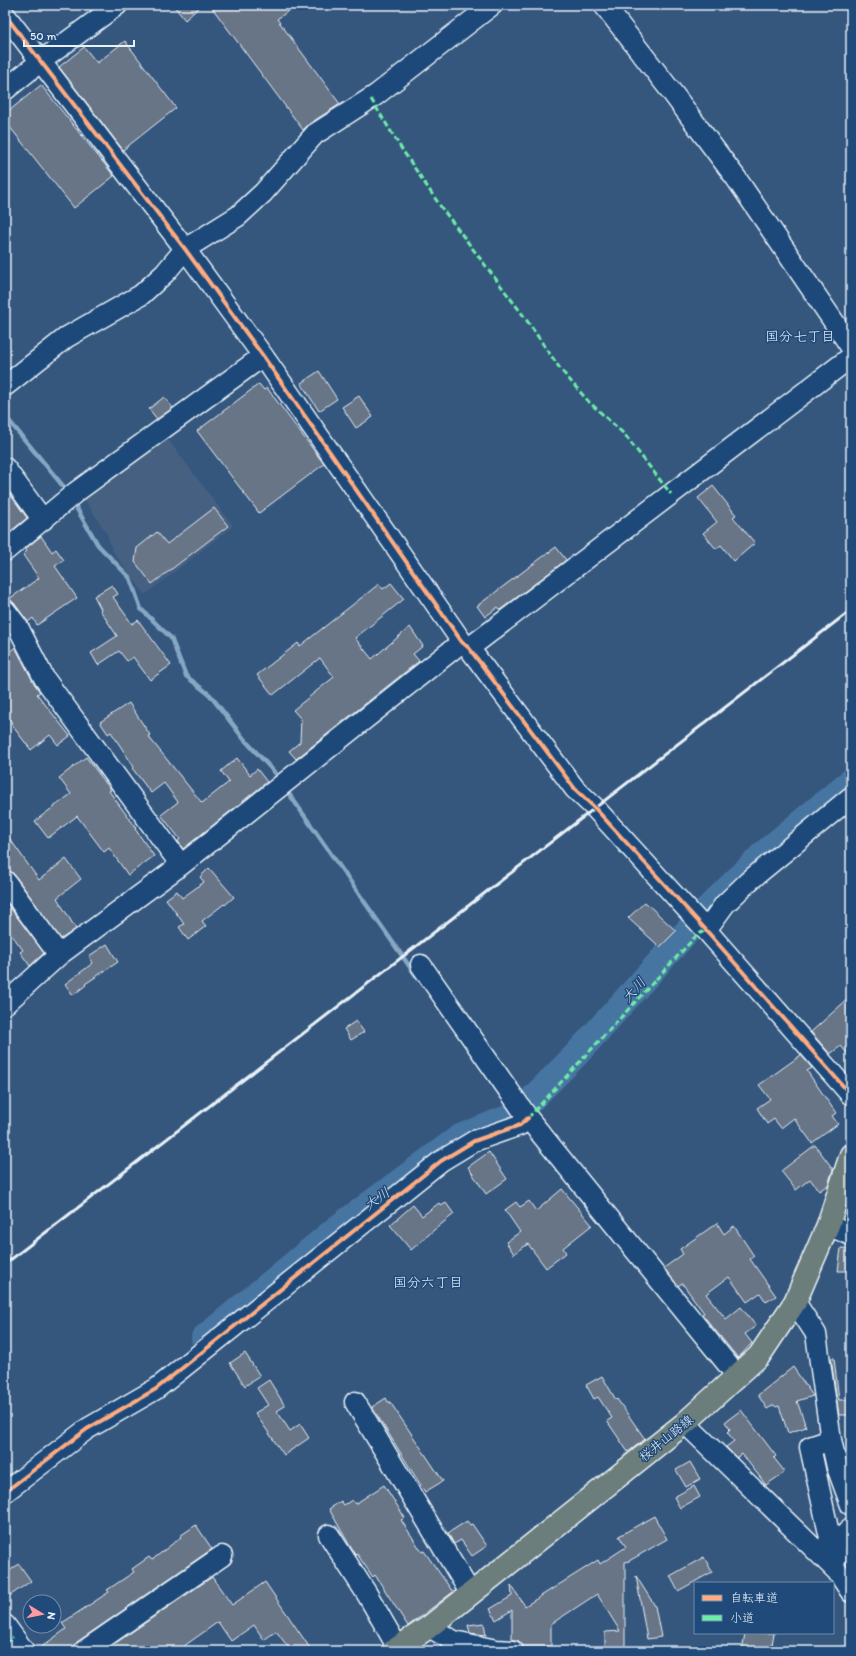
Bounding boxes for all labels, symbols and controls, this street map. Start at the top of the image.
scale bar [24,22,134,48]
text: 50 m [30,29,56,43]
district label: 国分七丁目 [765,328,835,345]
water label: 大川 [618,974,650,1006]
water label: 大川 [361,1184,393,1214]
district label: 国分六丁目 [393,1274,463,1291]
street label: 桜井山路線 [636,1411,697,1464]
legend [694,1582,834,1634]
text: 自転車道 [730,1591,778,1605]
north arrow [22,1594,62,1634]
text: N [44,1611,58,1620]
text: 小道 [730,1611,754,1625]

